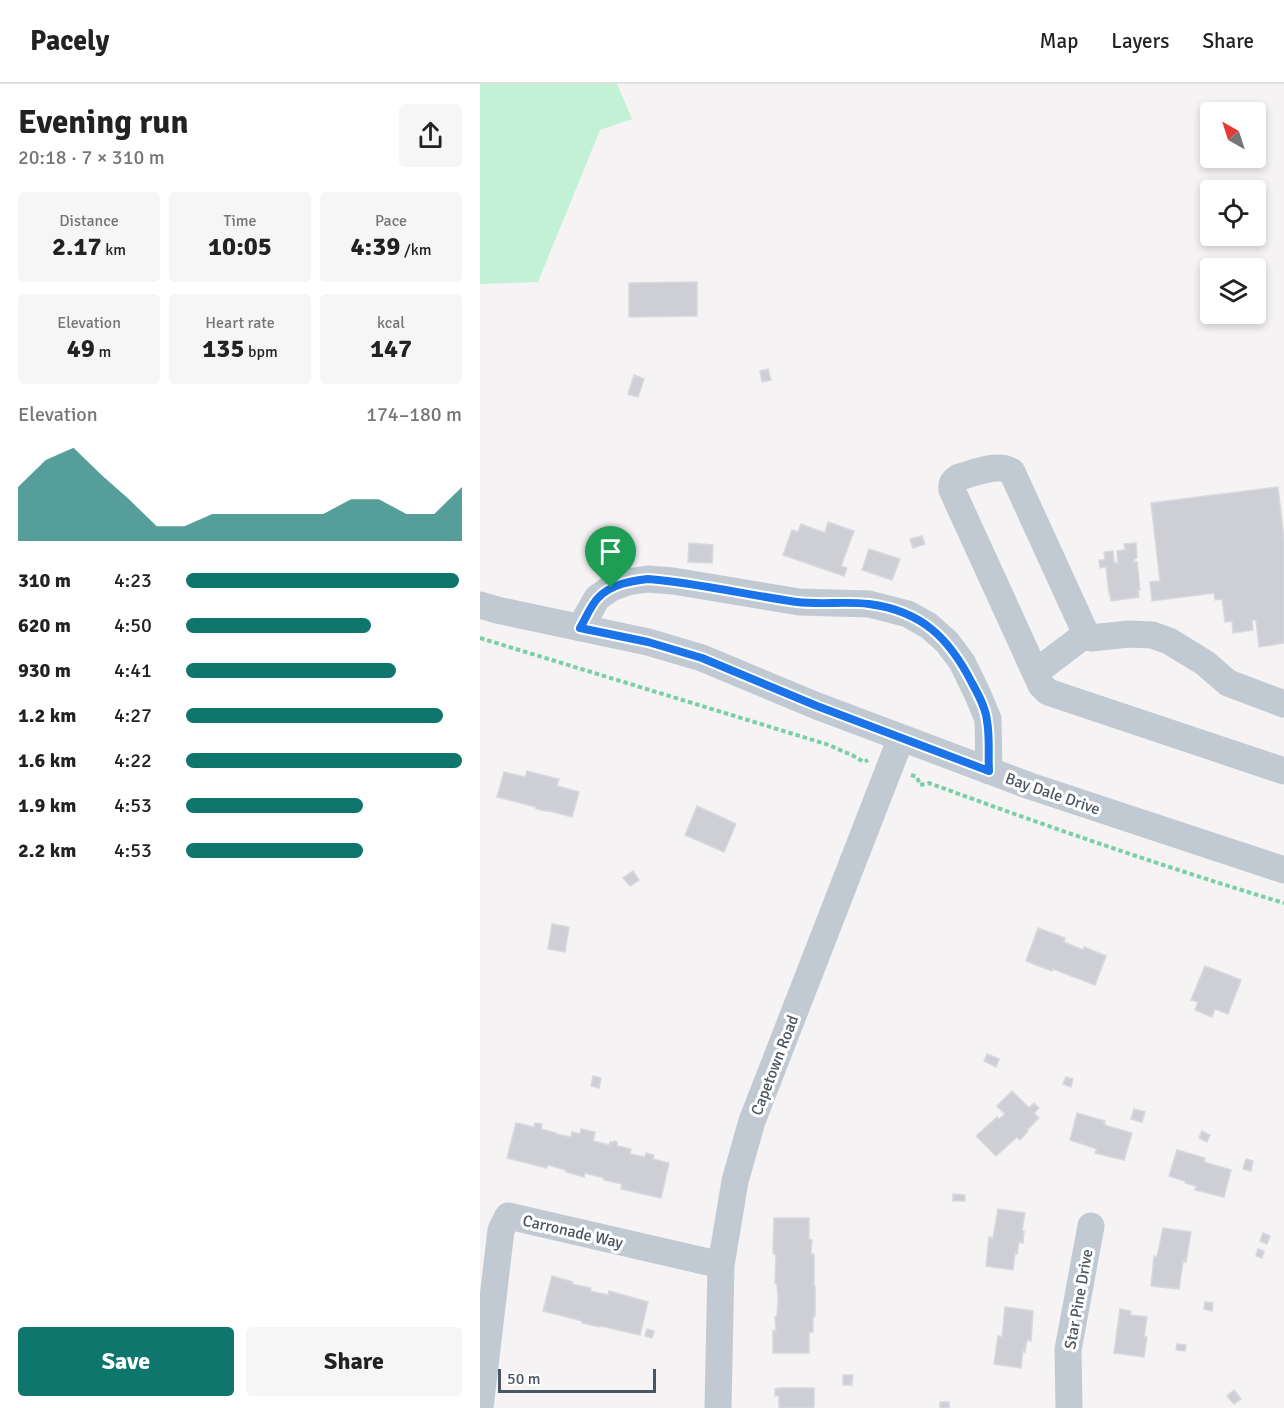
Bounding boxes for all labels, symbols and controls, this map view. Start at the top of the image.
text: Pacely [30,24,109,58]
text: Map [1040,28,1078,54]
text: Layers [1111,28,1169,54]
text: Share [1202,28,1254,54]
text: Evening run [18,102,188,143]
north arrow [1200,102,1266,168]
map controls [1200,102,1266,324]
button: share [399,104,462,167]
text: 20:18 · 7 × 310 m [18,145,165,170]
button: locate [1200,180,1266,246]
text: Distance [59,211,119,231]
text: Time [224,211,256,231]
text: Pace [375,211,407,231]
text: 2.17 [52,231,102,263]
text: 10:05 [208,231,272,263]
text: 4:39 [351,231,400,263]
text: km [102,240,126,260]
text: /km [400,240,431,260]
button: layers [1200,258,1266,324]
text: Elevation [57,313,121,333]
text: Heart rate [205,313,275,333]
text: kcal [377,313,405,333]
text: 49 [67,333,95,365]
text: 135 [202,333,244,365]
text: 147 [370,333,412,365]
text: m [95,342,111,362]
text: bpm [244,342,278,362]
text: Elevation [18,402,98,427]
text: 174–180 m [366,402,462,427]
pin [585,526,636,588]
icon: arrive [594,535,627,568]
text: 310 m [18,568,71,593]
text: 4:23 [114,568,152,593]
text: 620 m [18,613,71,638]
text: 4:50 [114,613,152,638]
text: 930 m [18,658,71,683]
text: 4:41 [114,658,152,683]
text: 1.2 km [18,703,76,728]
text: 4:27 [114,703,152,728]
text: 1.6 km [18,748,76,773]
text: 4:22 [114,748,152,773]
street label: Bay Dale Drive [1003,768,1103,819]
text: 1.9 km [18,793,76,818]
text: 4:53 [114,793,152,818]
text: 2.2 km [18,838,76,863]
text: 4:53 [114,838,152,863]
street label: Capetown Road [747,1012,803,1118]
street label: Carronade Way [521,1211,626,1253]
street label: Star Pine Drive [1060,1247,1098,1351]
button: Save [18,1327,234,1396]
button: Share [246,1327,462,1396]
scale bar [498,1366,656,1394]
text: 50 m [507,1369,541,1389]

